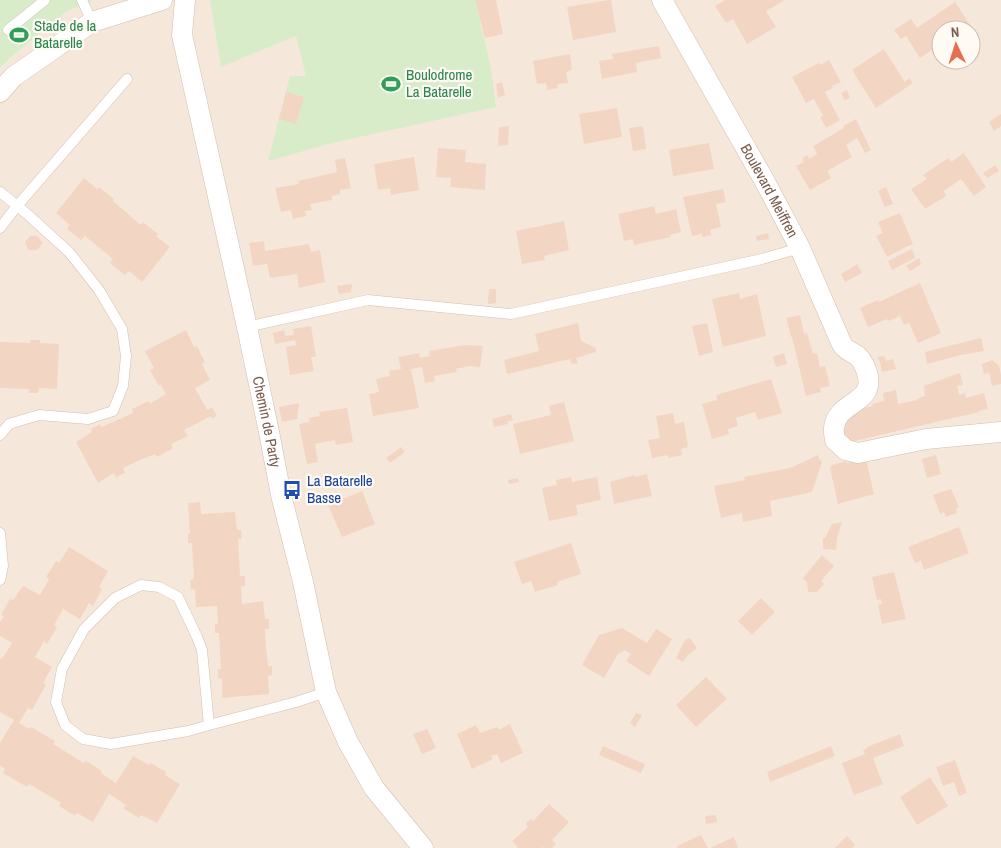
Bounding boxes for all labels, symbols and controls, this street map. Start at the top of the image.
place label: Stade de la Batarelle [34,15,96,53]
north arrow [931,20,981,70]
text: N [950,23,960,41]
sports icon: Stade de la Batarelle [8,24,30,46]
place label: Boulodrome La Batarelle [406,64,472,102]
sports icon: Boulodrome La Batarelle [380,73,402,95]
street label: Boulevard Meiffren [736,140,804,241]
street label: Chemin de Party [248,374,287,470]
place label: La Batarelle Basse [307,470,373,508]
bus stop icon: La Batarelle Basse [281,479,303,501]

